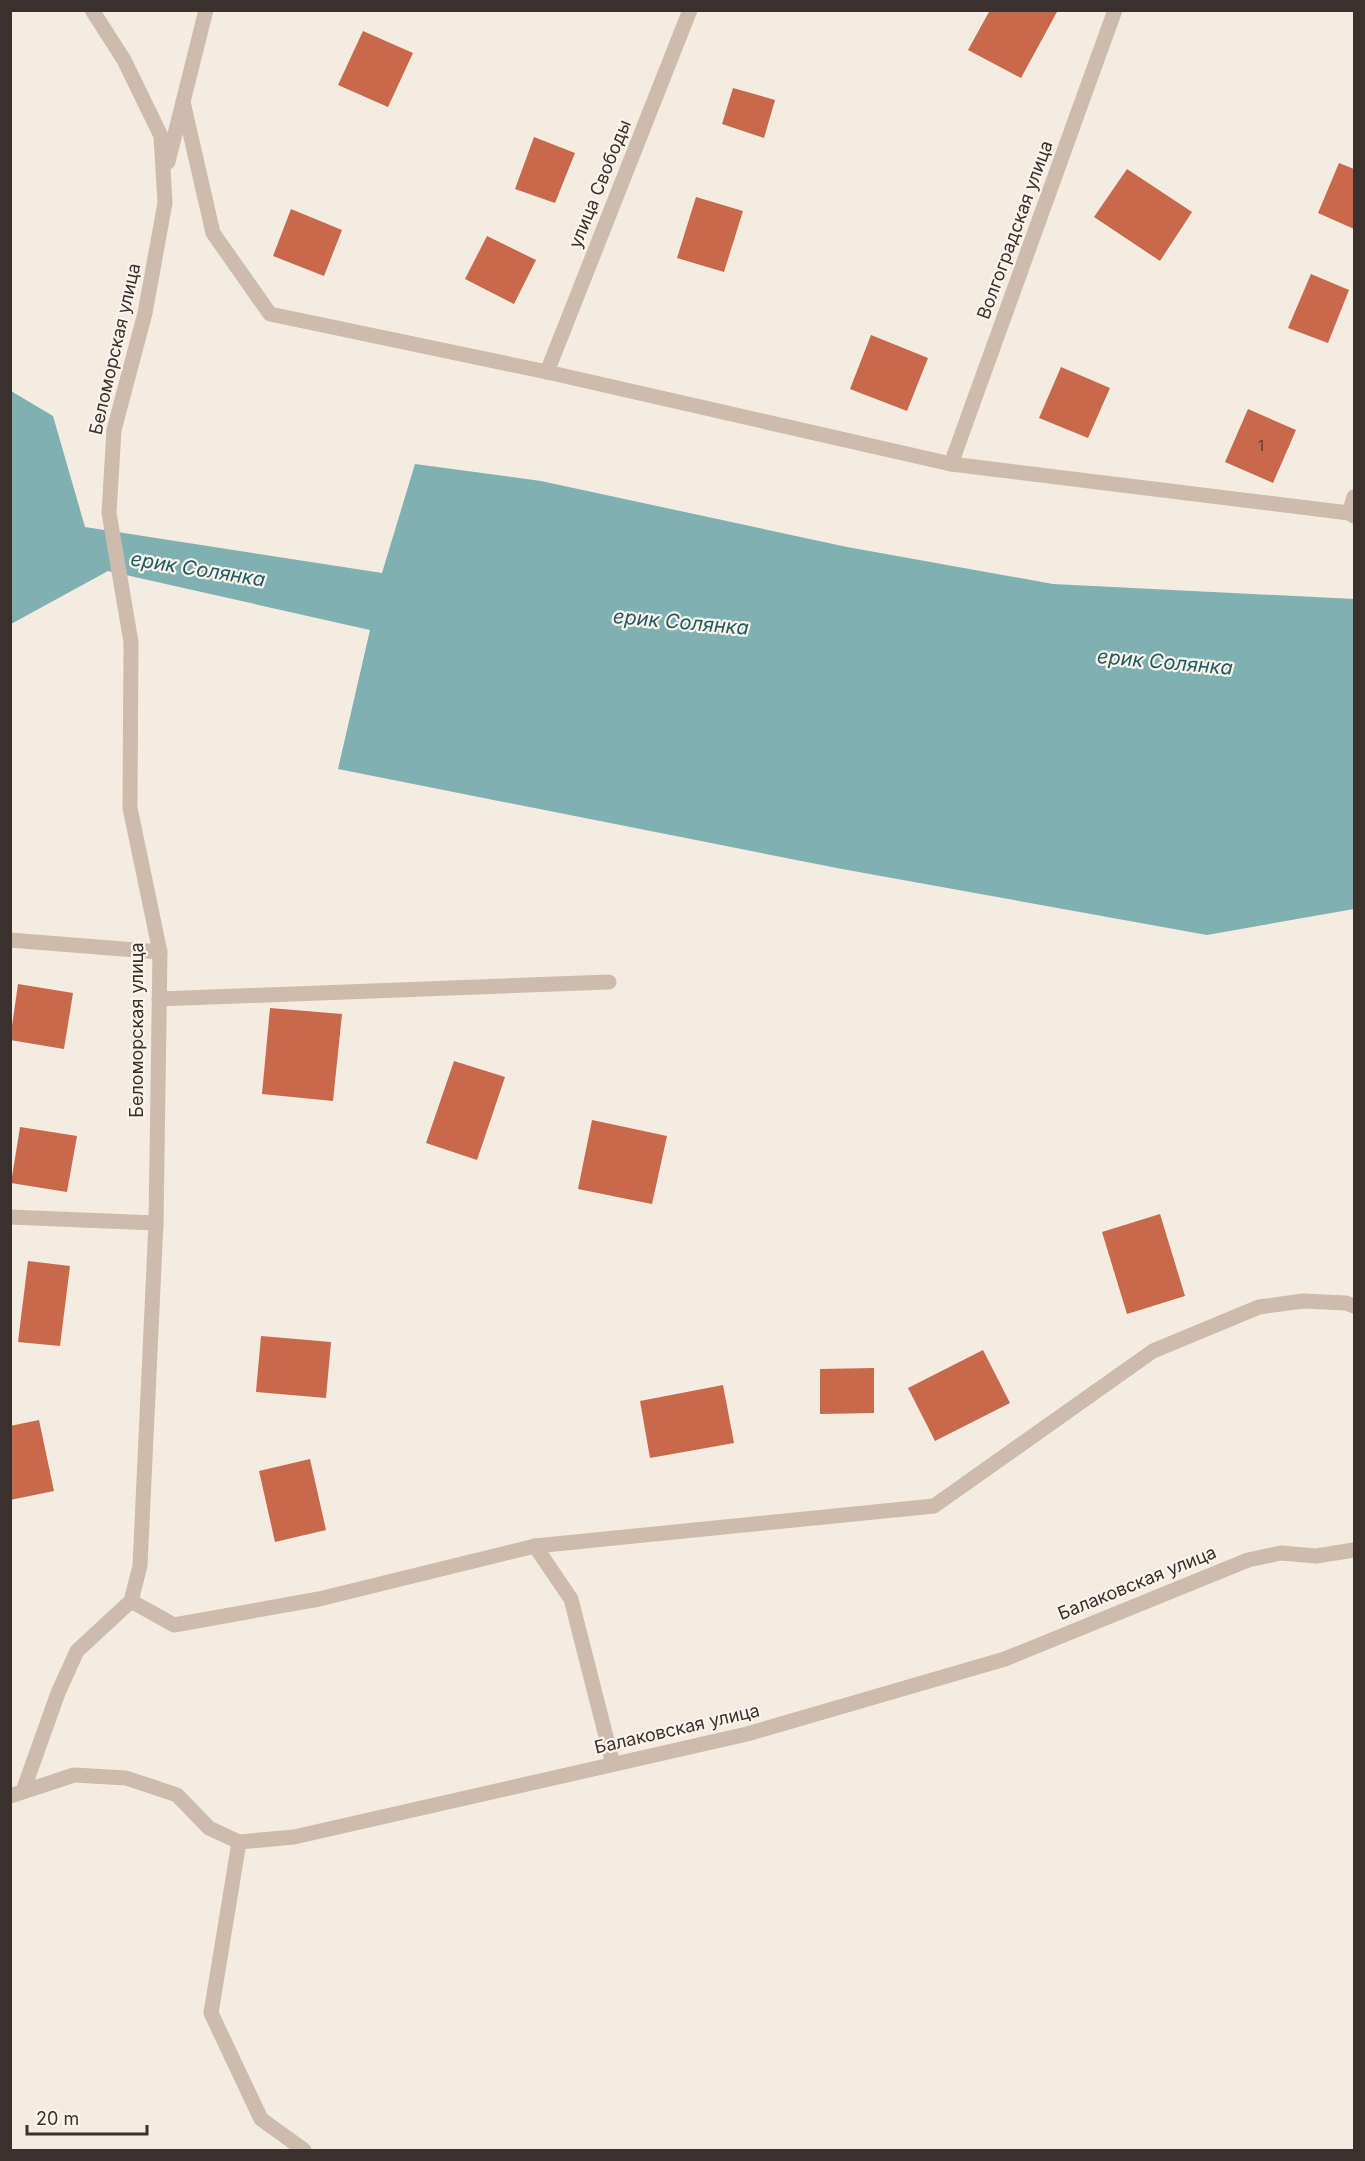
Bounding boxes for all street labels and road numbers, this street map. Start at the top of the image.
street label: улица Свободы [564,117,635,251]
street label: Волгоградская улица [972,138,1057,322]
street label: Беломорская улица [85,261,144,437]
street label: Беломорская улица [126,942,147,1118]
street label: Балаковская улица [1055,1541,1219,1624]
street label: Балаковская улица [592,1699,762,1758]

